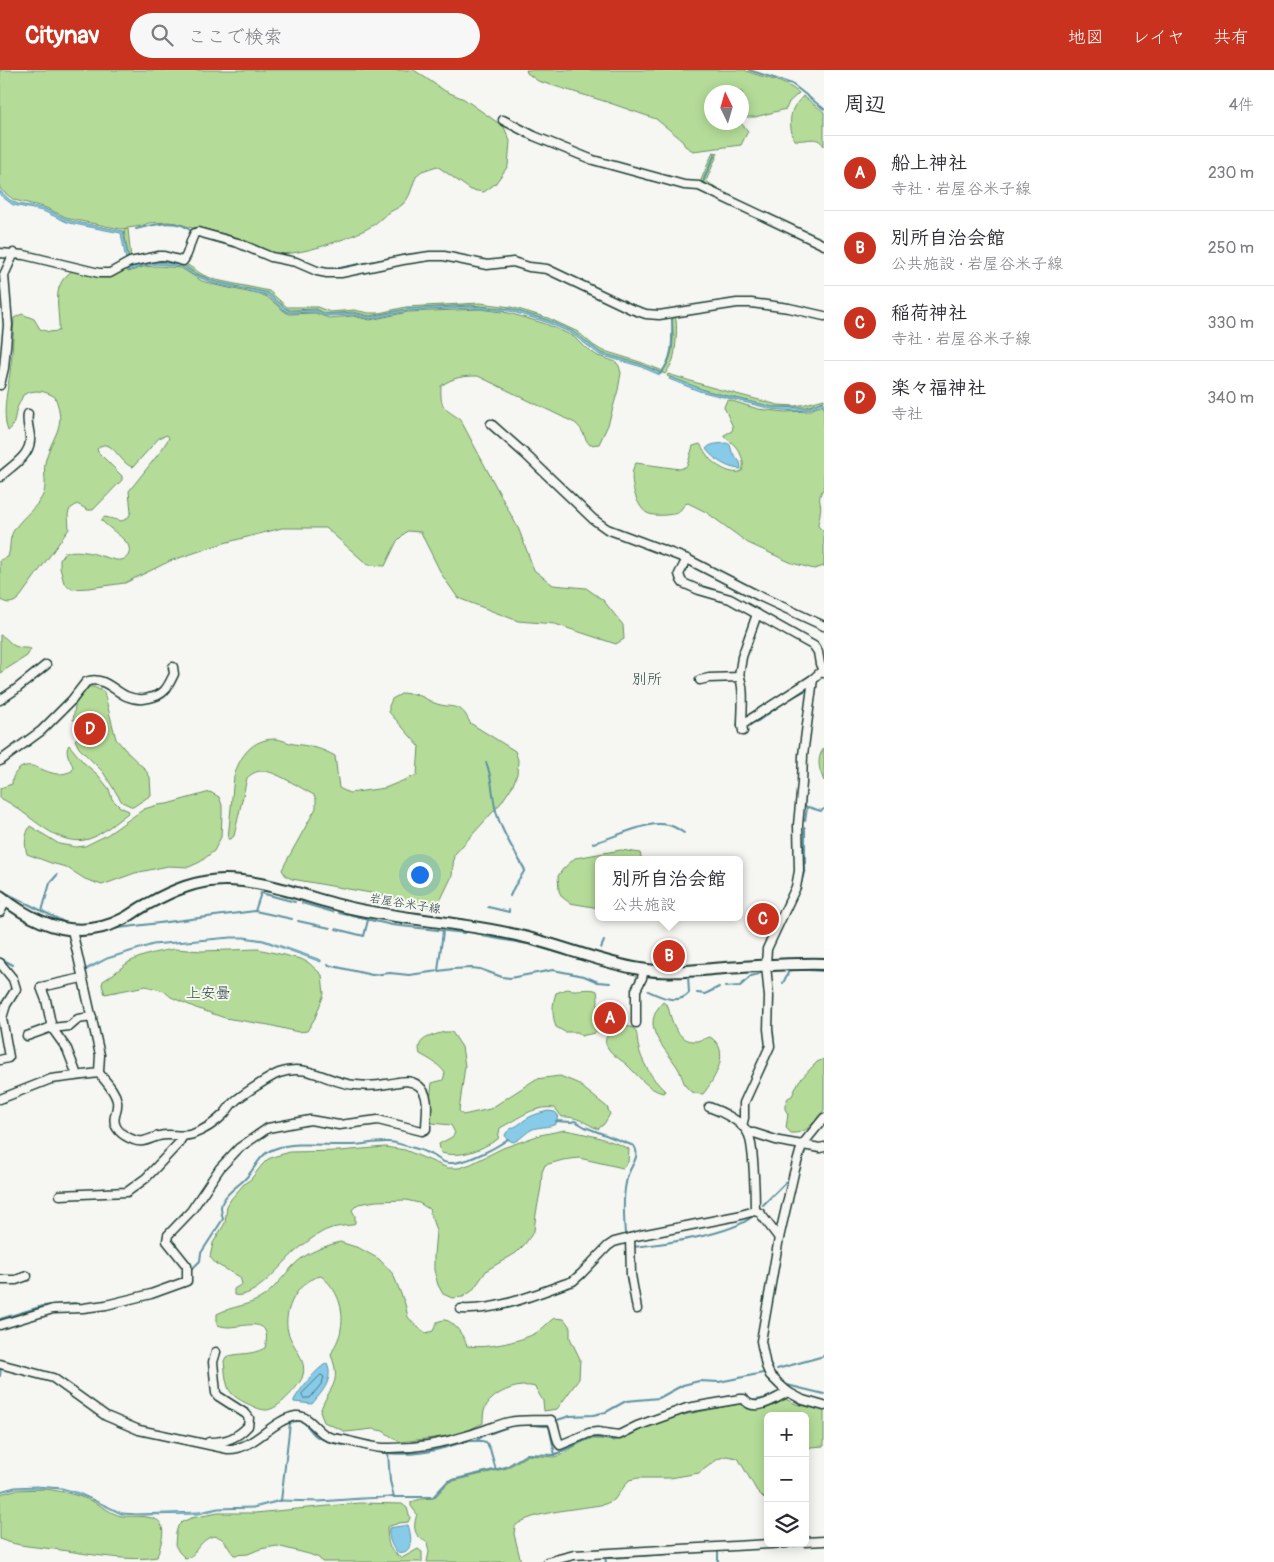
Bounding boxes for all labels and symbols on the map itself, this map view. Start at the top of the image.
north arrow [704,85,749,130]
district label: 別所 [632,670,662,689]
pin: D [74,710,106,748]
your location [407,862,433,888]
street label: 岩屋谷米子線 [368,891,442,917]
pin: C [747,900,779,938]
pin: B [653,937,685,975]
district label: 上安曇 [185,984,231,1003]
pin: A [594,999,626,1037]

